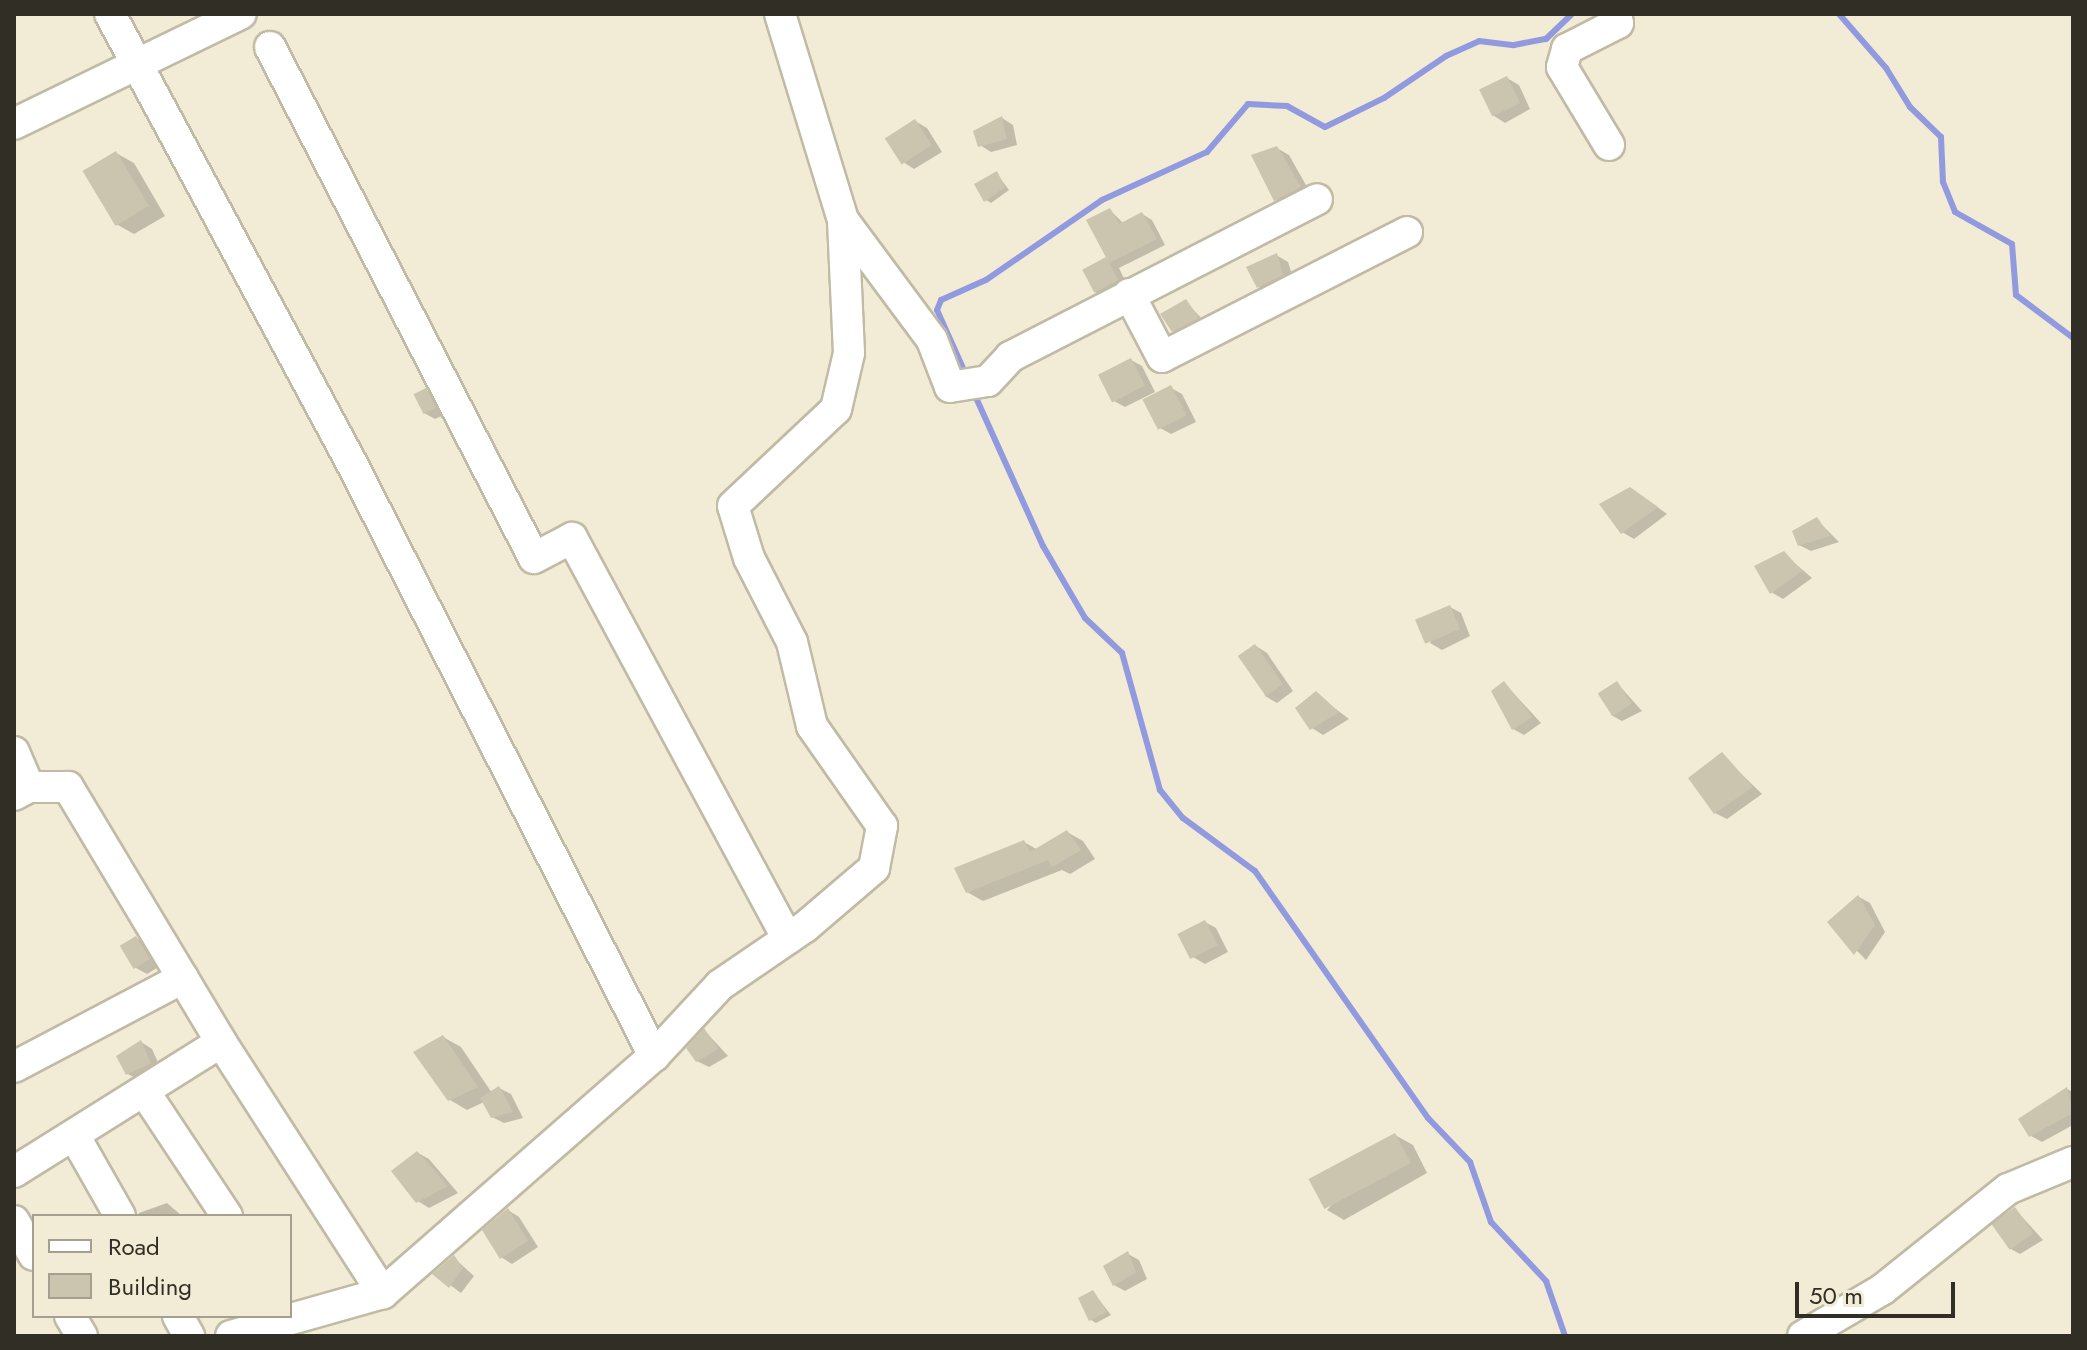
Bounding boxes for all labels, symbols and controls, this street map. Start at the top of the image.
legend [32,1214,292,1318]
text: Road [108,1229,160,1264]
scale bar [1799,1266,1959,1316]
text: Building [108,1269,192,1304]
text: 50 m [1809,1278,1863,1313]

